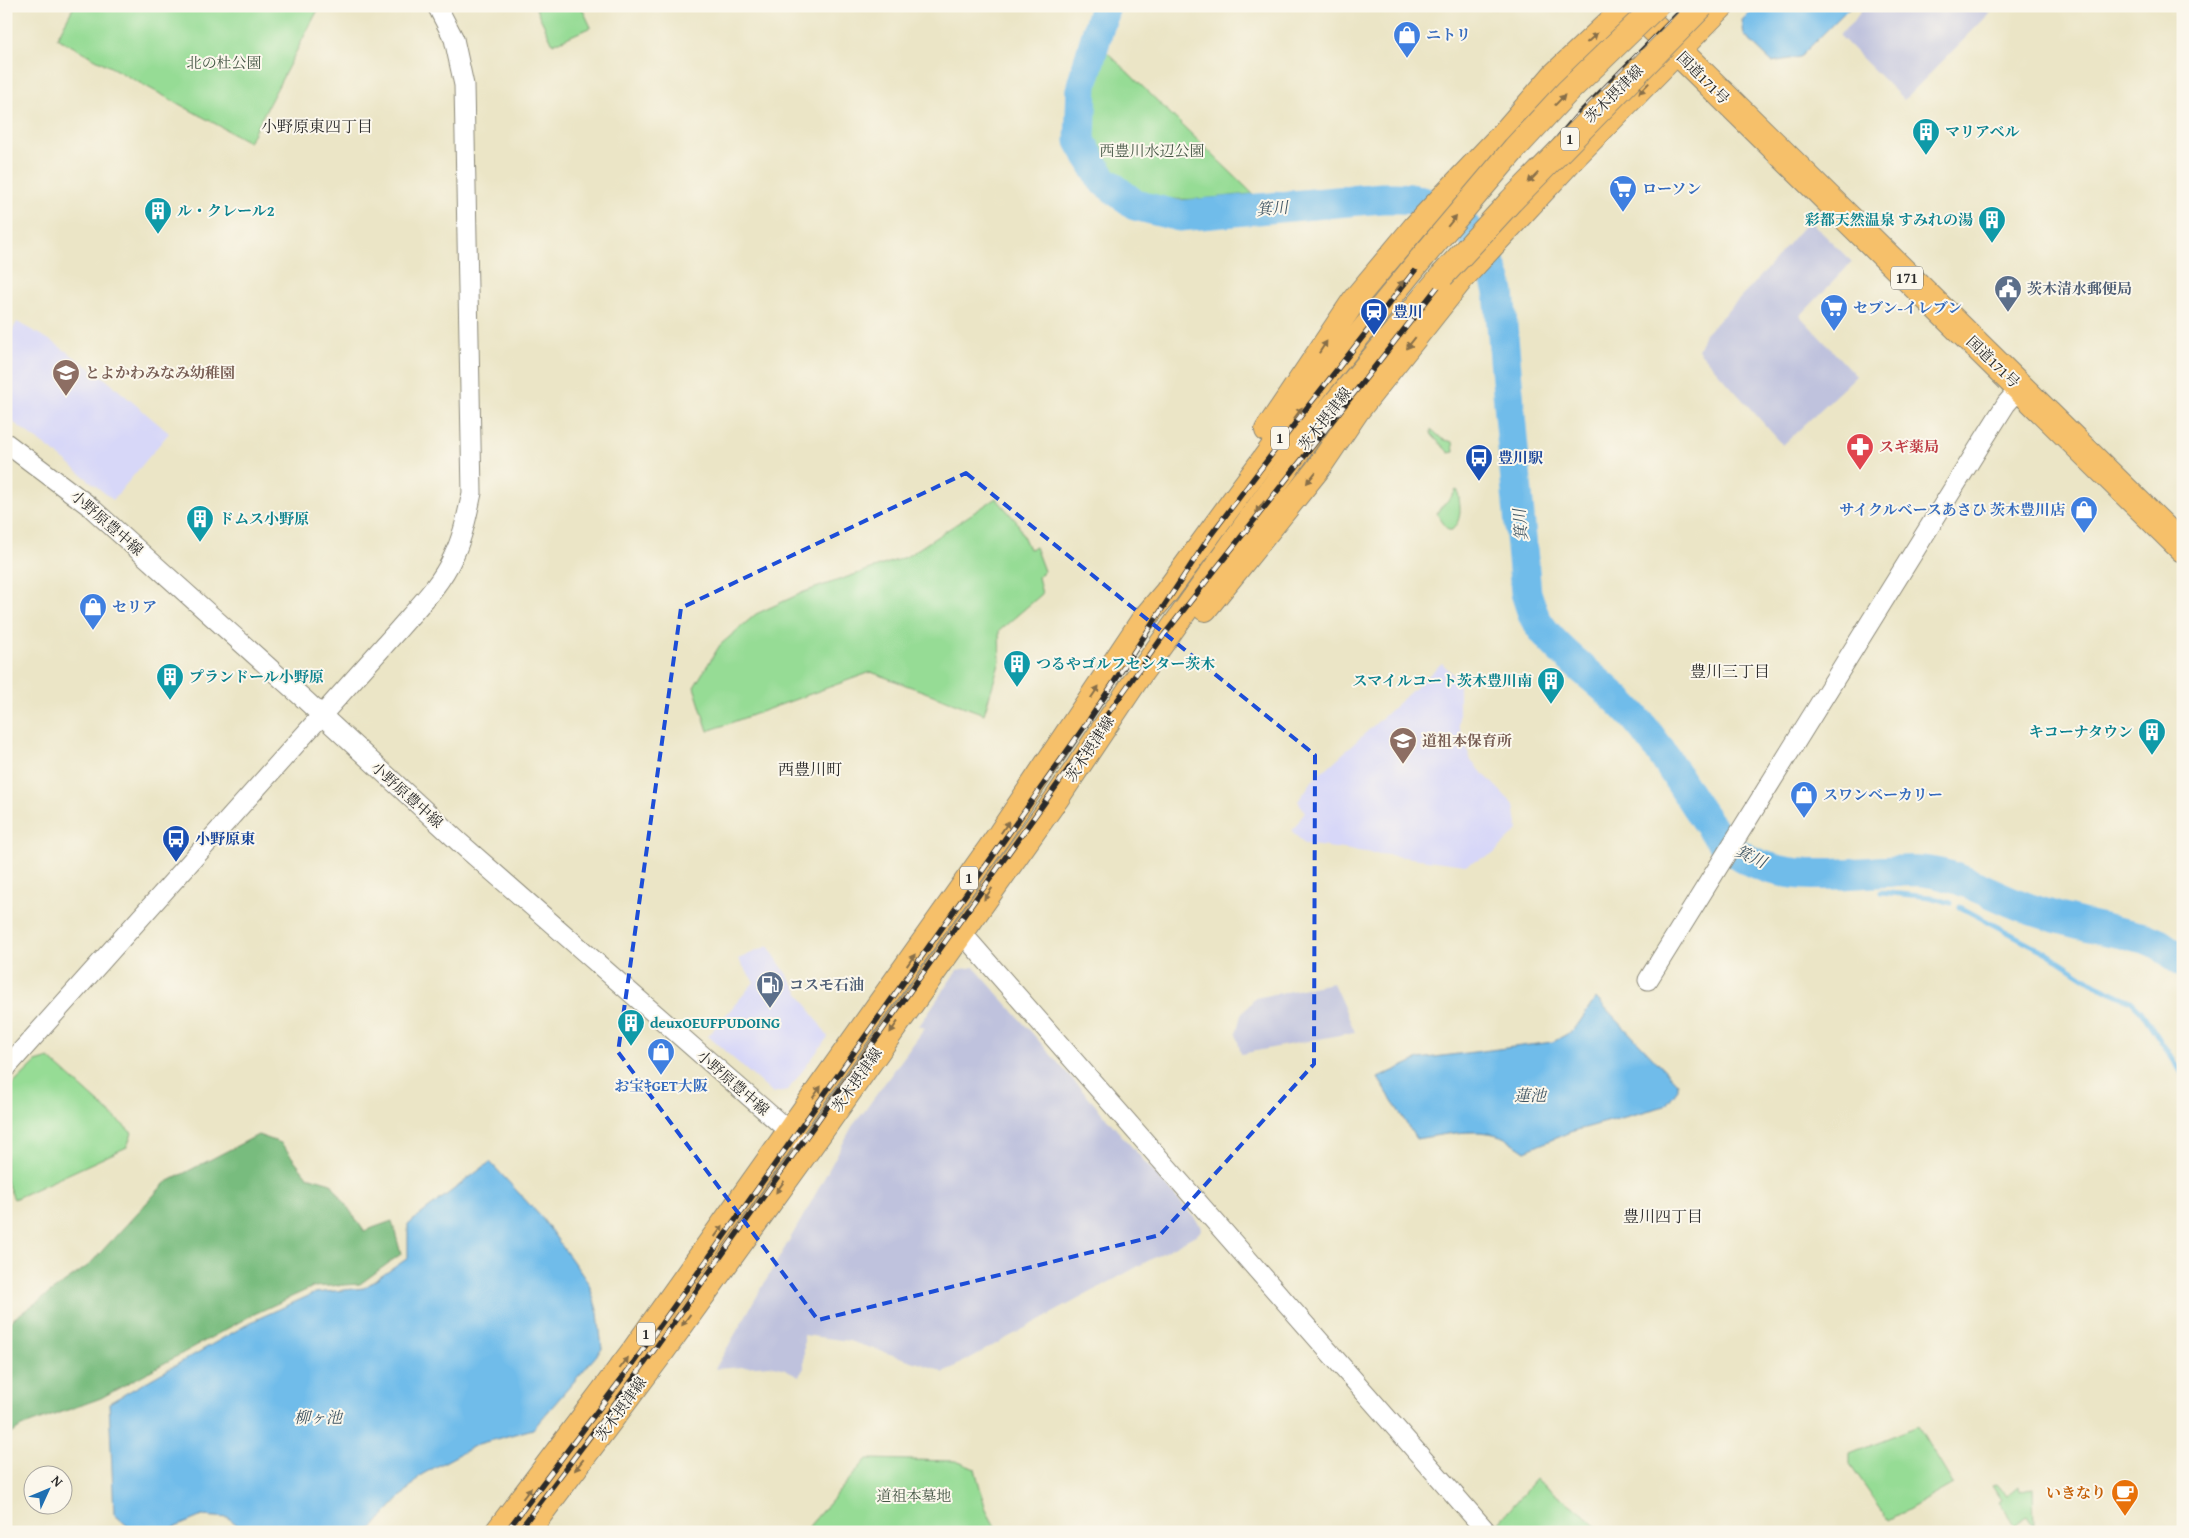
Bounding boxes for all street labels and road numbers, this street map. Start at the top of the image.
street label: 国道171号 [1672,47,1734,109]
street label: 茨木摂津線 [1580,60,1648,128]
road number: 1 [1561,128,1579,150]
road number: 171 [1891,266,1923,290]
street label: 国道171号 [1962,331,2025,392]
street label: 茨木摂津線 [1293,383,1356,455]
road number: 1 [1271,426,1289,449]
street label: 小野原豊中線 [66,485,148,560]
street label: 茨木摂津線 [1060,712,1119,786]
street label: 小野原豊中線 [367,757,448,833]
road number: 1 [960,866,978,890]
street label: 茨木摂津線 [826,1043,887,1116]
street label: 小野原豊中線 [692,1045,774,1120]
road number: 1 [637,1322,655,1346]
street label: 茨木摂津線 [590,1372,651,1445]

